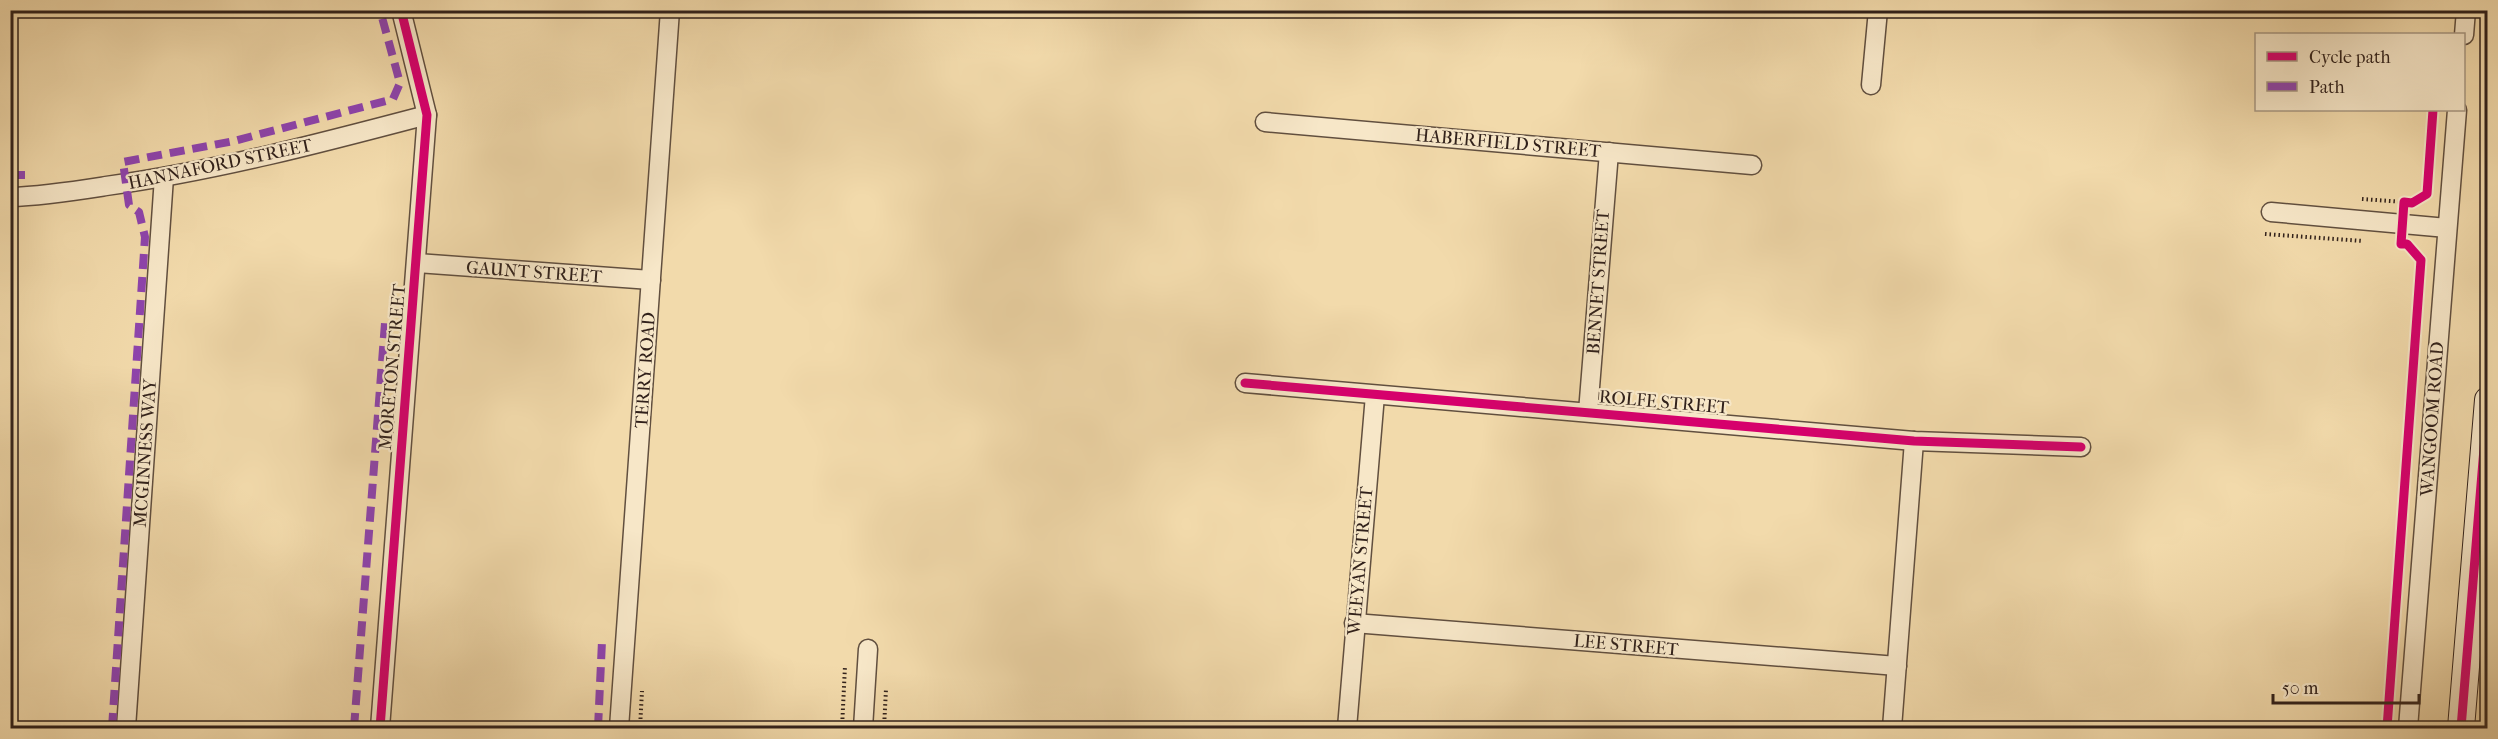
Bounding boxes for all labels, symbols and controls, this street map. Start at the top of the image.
legend [2255,33,2465,111]
text: Cycle path [2309,47,2390,68]
text: Path [2309,77,2345,98]
street label: HABERFIELD STREET [1414,125,1602,162]
street label: HANNAFORD STREET [126,135,315,194]
street label: BENNET STREET [1583,208,1614,355]
street label: GAUNT STREET [465,257,603,288]
street label: MORETON STREET [375,282,410,451]
street label: TERRY ROAD [631,311,660,429]
street label: WANGOOM ROAD [2417,341,2448,498]
street label: MCGINNESS WAY [130,377,161,528]
street label: ROLFE STREET [1598,386,1731,419]
street label: WEEYAN STREET [1343,485,1378,637]
street label: LEE STREET [1573,630,1680,661]
scale bar [2273,667,2418,705]
text: 50 m [2282,678,2319,699]

